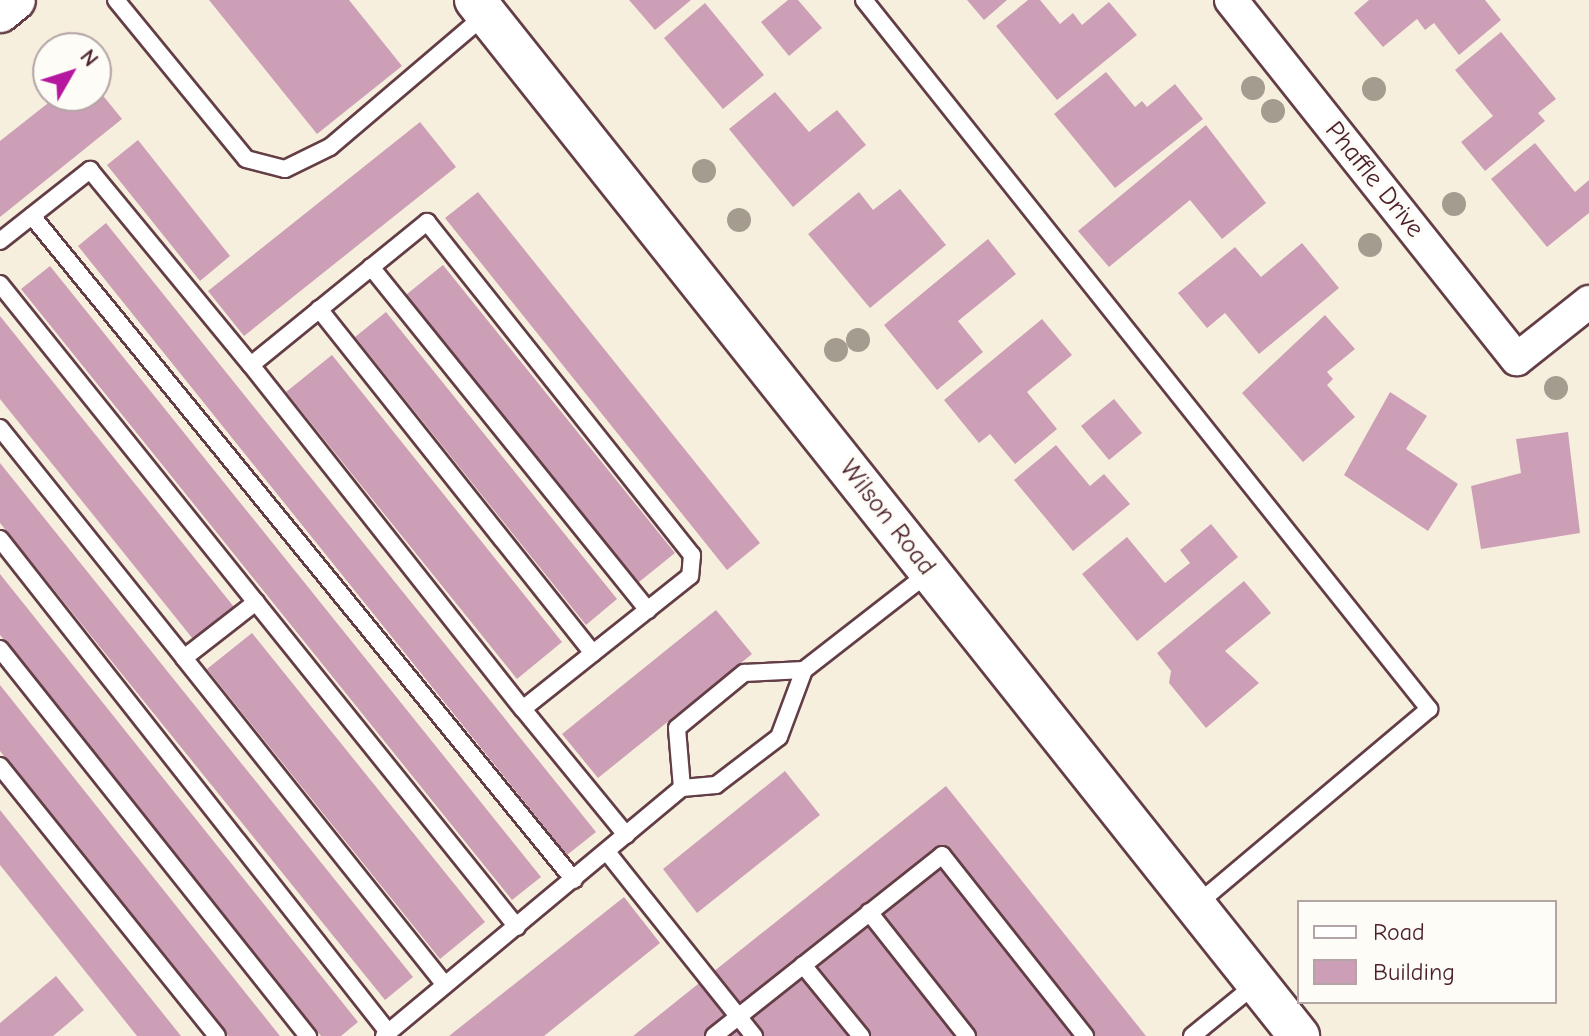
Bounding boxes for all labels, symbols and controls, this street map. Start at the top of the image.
north arrow [32,32,112,112]
text: N [74,44,104,72]
street label: Phaffle Drive [1318,116,1430,244]
street label: Wilson Road [832,454,942,582]
legend [1297,900,1557,1004]
text: Road [1373,918,1425,946]
text: Building [1373,958,1455,986]

